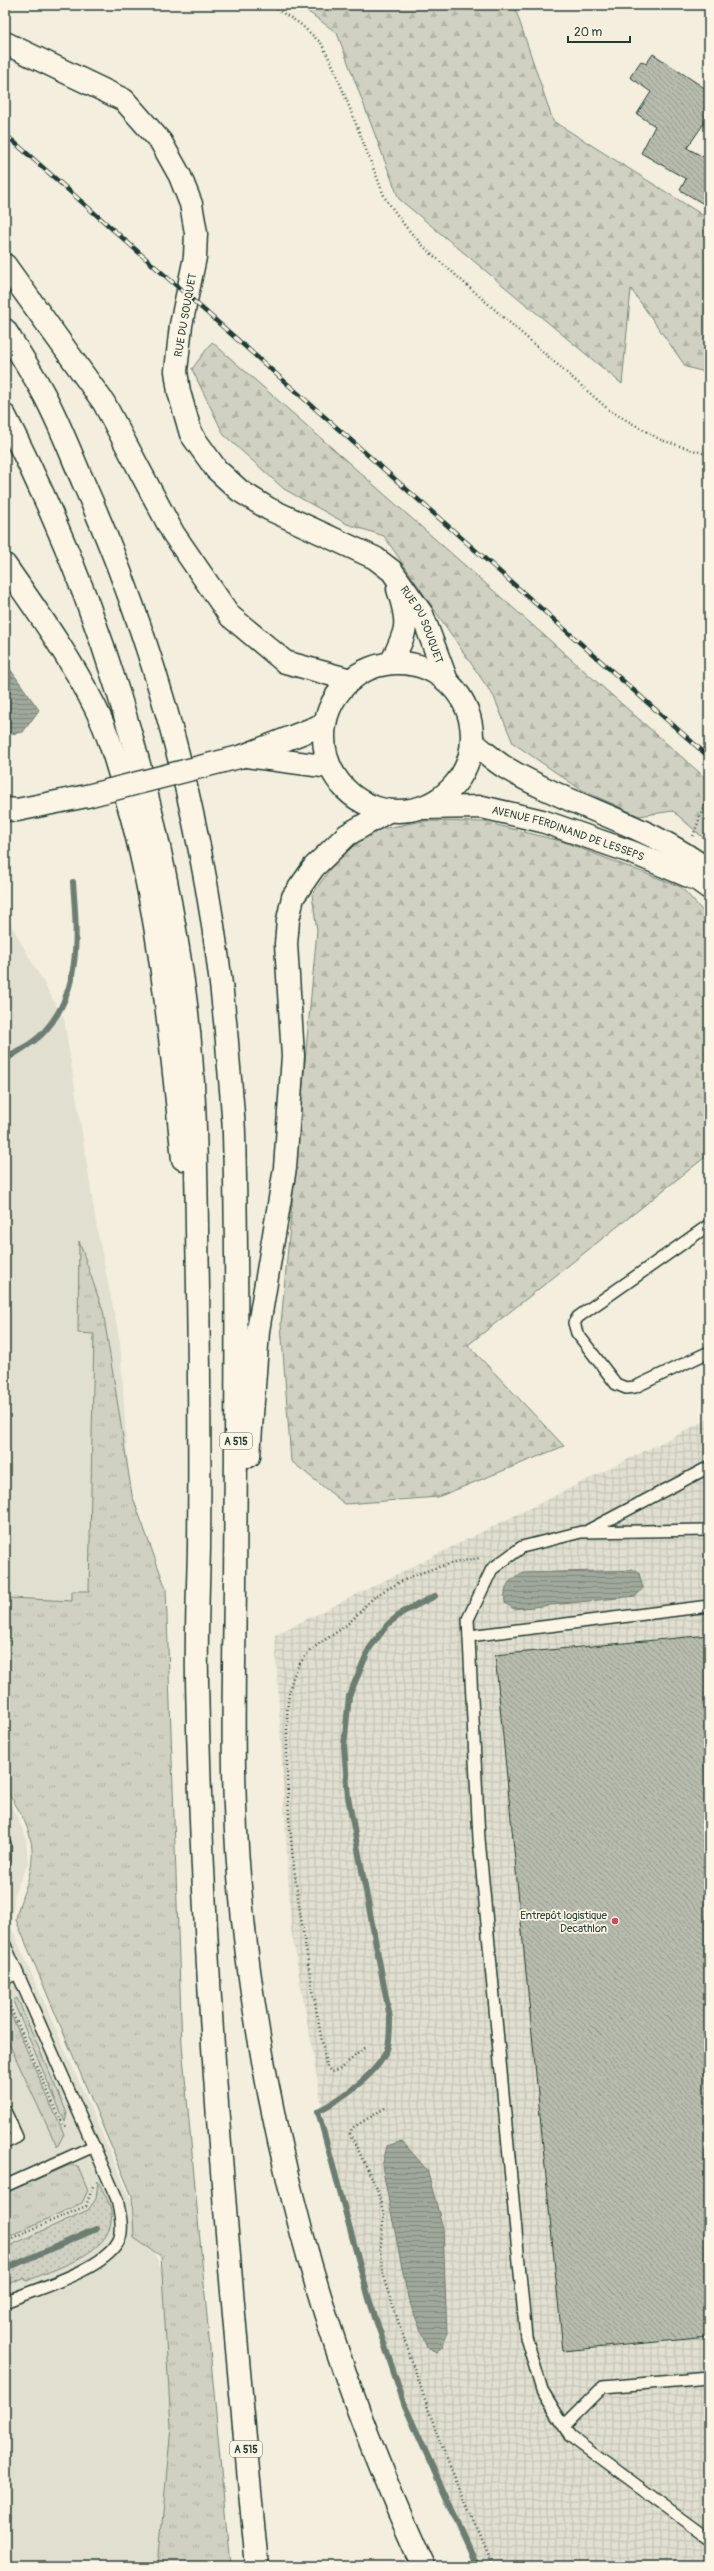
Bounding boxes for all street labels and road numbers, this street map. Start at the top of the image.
street label: RUE DU SOUQUET [172,272,199,358]
street label: RUE DU SOUQUET [397,584,446,665]
street label: AVENUE FERDINAND DE LESSEPS [491,804,646,864]
road number: A 515 [220,1433,252,1449]
road number: A 515 [230,2441,262,2457]

